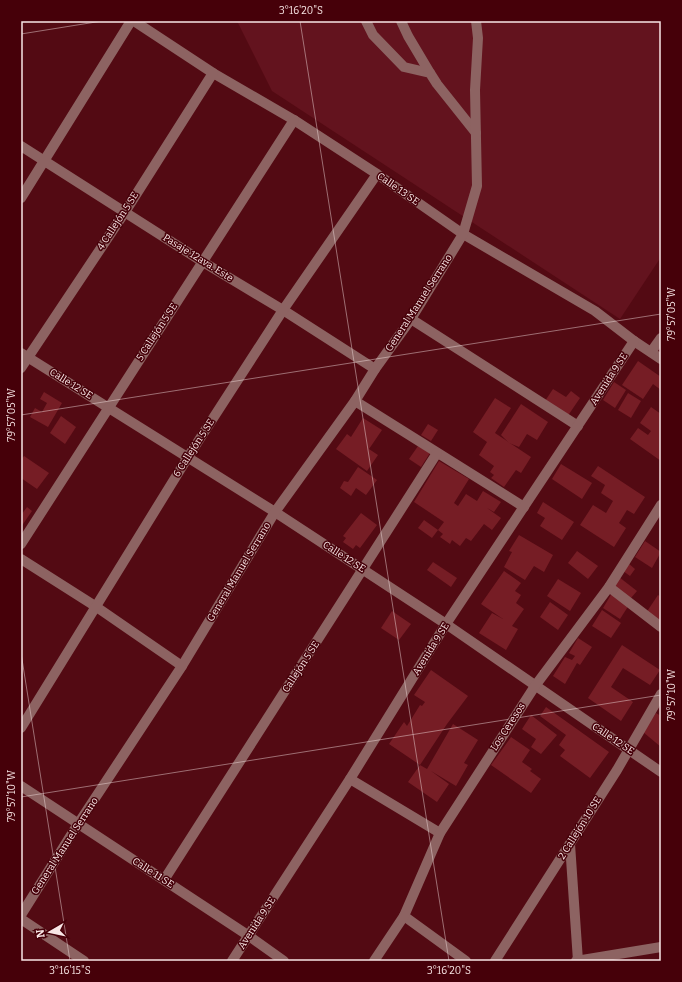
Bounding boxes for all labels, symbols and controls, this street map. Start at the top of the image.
text: 3°16'20"S [279,5,323,17]
street label: Calle 13 SE [375,170,421,208]
street label: 4 Callejón 5 SE [95,190,141,252]
street label: Pasaje 12ava. Este [161,231,235,285]
street label: General Manuel Serrano [383,252,455,354]
text: 79°57'05"W [666,287,678,341]
street label: 5 Callejón 5 SE [134,301,180,363]
street label: Avenida 9 SE [588,351,630,407]
street label: Calle 12 SE [47,366,95,402]
text: 79°57'05"W [6,388,18,442]
street label: 6 Callejón 5 SE [171,417,217,479]
street label: General Manuel Serrano [205,520,273,624]
street label: Calle 12 SE [320,539,368,575]
street label: Avenida 9 SE [410,621,452,677]
street label: Callejón 5 SE [280,639,322,695]
text: 79°57'10"W [666,668,678,721]
street label: Los Ceresos [488,701,528,753]
street label: Calle 12 SE [590,720,636,758]
text: 79°57'10"W [6,769,18,822]
street label: 2 Callejón 10 SE [556,794,604,862]
street label: General Manuel Serrano [29,795,101,897]
street label: Calle 11 SE [130,855,176,891]
street label: Avenida 9 SE [236,895,278,951]
north arrow [30,912,70,952]
text: N [33,928,48,939]
text: 3°16'15"S [49,965,91,977]
text: 3°16'20"S [427,965,471,977]

